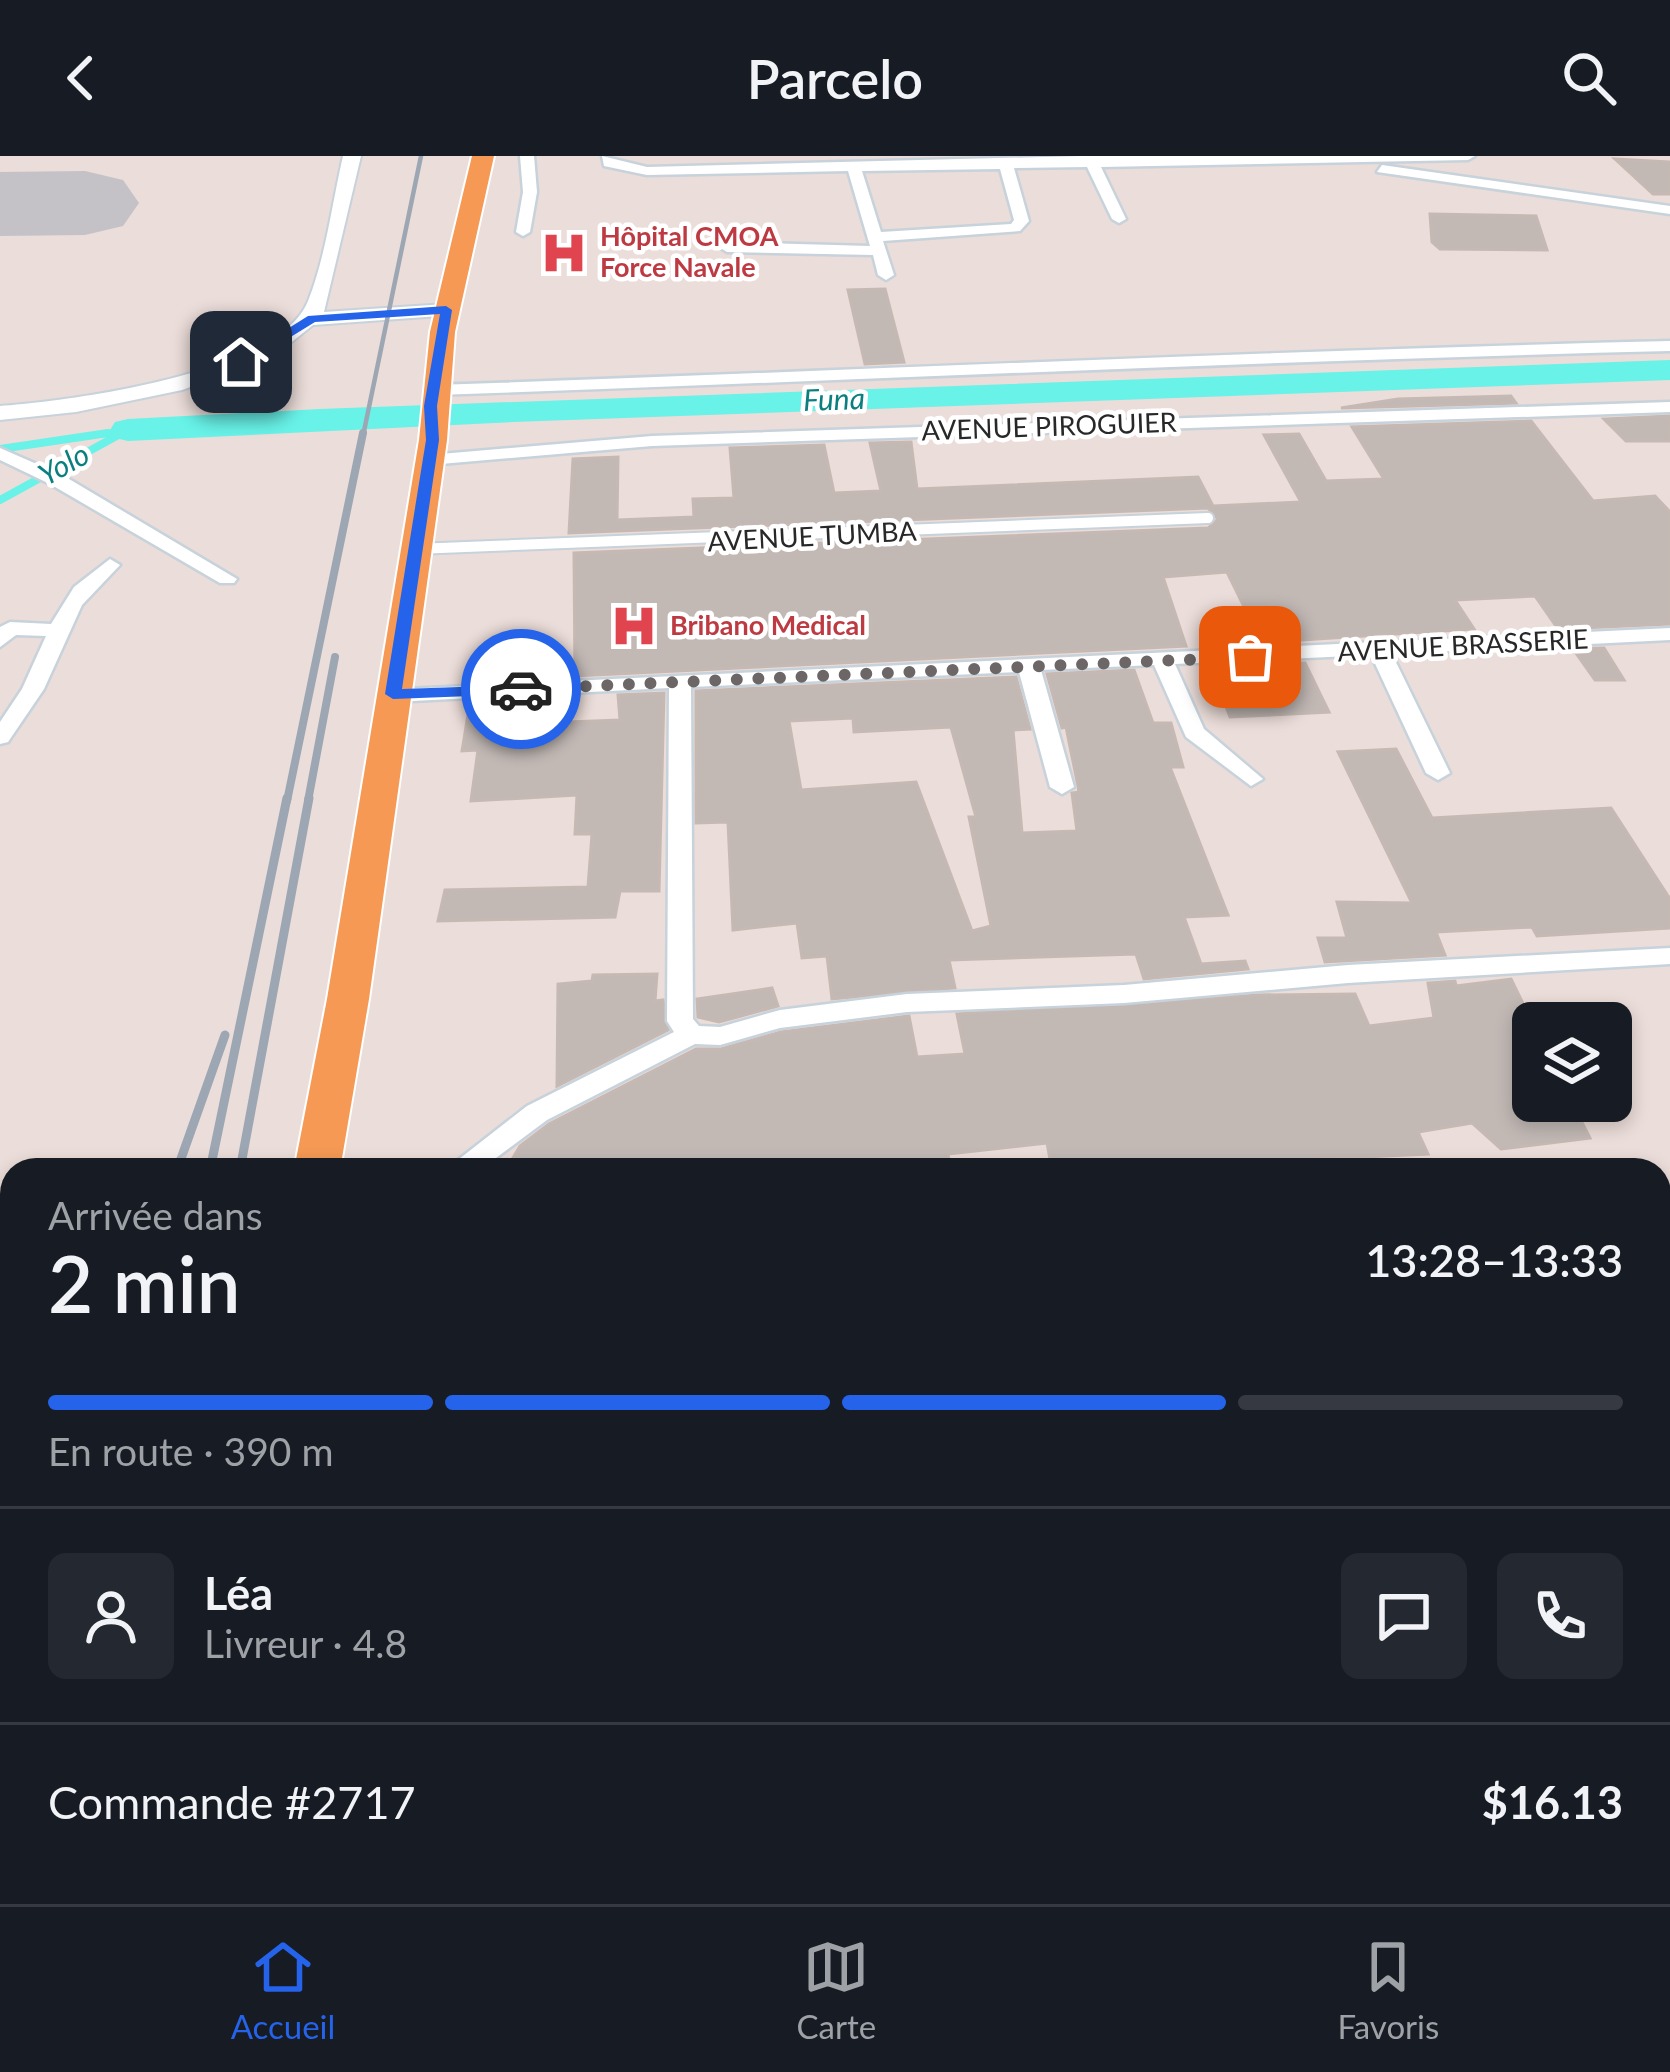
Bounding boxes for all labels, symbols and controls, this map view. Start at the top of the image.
icon: back [48,45,114,111]
icon: search [1556,45,1622,111]
text: Parcelo [747,46,923,111]
place label: Hôpital CMOA Force Navale [600,219,779,283]
hospital icon: Hôpital CMOA Force Navale [539,228,589,278]
pin [190,311,292,413]
icon: home [208,329,274,395]
water label: Funa [802,379,865,417]
street label: AVENUE PIROGUIER [921,405,1177,446]
water label: Yolo [31,435,95,492]
street label: AVENUE TUMBA [707,514,918,557]
hospital icon: Bribano Medical [609,601,659,651]
pin [1199,606,1301,708]
place label: Bribano Medical [670,608,866,641]
street label: AVENUE BRASSERIE [1337,621,1589,668]
icon: bag [1217,624,1283,690]
courier [461,629,581,749]
icon: car [488,656,554,722]
map controls [1512,1002,1632,1122]
button: layers [1512,1002,1632,1122]
text: Arrivée dans [48,1192,263,1238]
text: 13:28–13:33 [1365,1233,1623,1287]
text: 2 min [48,1236,241,1330]
text: En route · 390 m [48,1428,333,1474]
button: person [48,1553,174,1679]
button: chat [1341,1553,1467,1679]
button: phone [1497,1553,1623,1679]
text: Léa [204,1566,273,1620]
text: Livreur · 4.8 [204,1620,407,1666]
text: Commande #2717 [48,1775,416,1829]
text: $16.13 [1482,1775,1623,1829]
tab: Accueil [231,1934,335,2046]
tab: Carte [797,1934,876,2046]
tab: Favoris [1337,1934,1439,2046]

